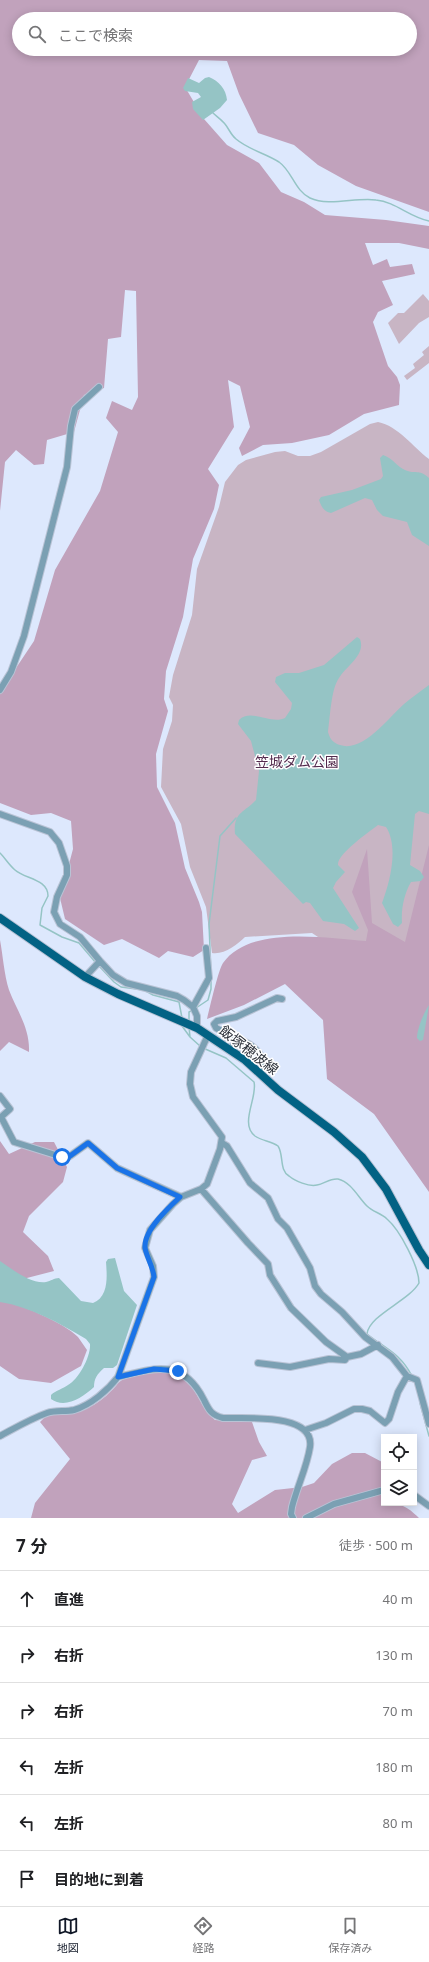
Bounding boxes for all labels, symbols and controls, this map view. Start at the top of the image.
search box [12,12,417,56]
icon: search [26,23,48,45]
text: ここで検索 [58,25,133,45]
park label: 笠城ダム公園 [255,752,339,771]
street label: 飯塚穂波線 [216,1021,283,1079]
route start [53,1148,71,1166]
route end [169,1362,187,1380]
map controls [381,1434,417,1506]
button: locate [381,1434,417,1470]
button: layers [381,1470,417,1506]
text: 7 分 [16,1534,47,1557]
text: 徒歩 · 500 m [339,1536,413,1554]
icon: ahead [16,1588,38,1610]
text: 直進 [54,1589,84,1609]
text: 40 m [383,1590,413,1608]
icon: right [16,1644,38,1666]
text: 右折 [54,1645,84,1665]
text: 130 m [375,1646,413,1664]
icon: right [16,1700,38,1722]
text: 右折 [54,1701,84,1721]
text: 70 m [383,1702,413,1720]
icon: left [16,1756,38,1778]
text: 左折 [54,1757,84,1777]
text: 180 m [375,1758,413,1776]
icon: left [16,1812,38,1834]
text: 左折 [54,1813,84,1833]
text: 80 m [383,1814,413,1832]
icon: arrive [16,1868,38,1890]
text: 目的地に到着 [54,1869,144,1889]
tab: 地図 [57,1915,79,1955]
tab: 経路 [192,1915,214,1955]
tab: 保存済み [328,1915,372,1955]

